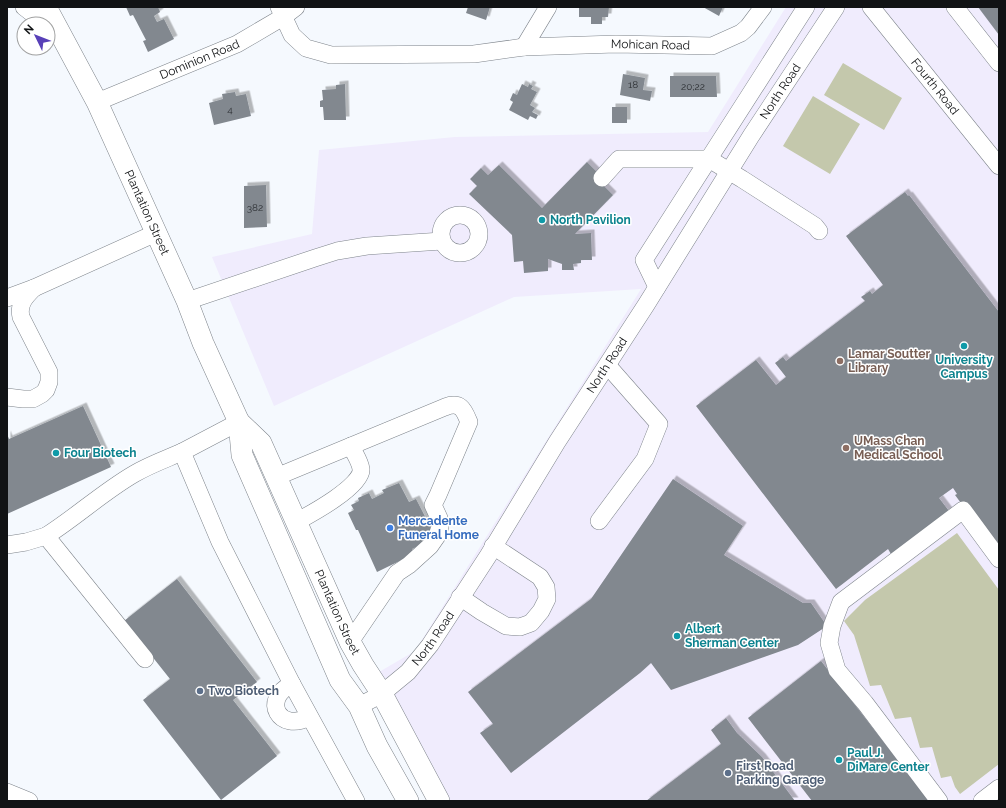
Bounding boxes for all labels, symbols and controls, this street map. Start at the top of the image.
north arrow [16,16,56,56]
text: N [21,22,37,37]
street label: Dominion Road [158,37,241,82]
street label: Mohican Road [611,37,690,53]
street label: Fourth Road [908,56,962,117]
street label: North Road [757,61,804,122]
house number: 18 [628,79,638,90]
house number: 20;22 [681,81,705,92]
house number: 4 [227,104,233,115]
street label: Plantation Street [122,168,172,257]
house number: 382 [247,202,263,213]
place label: North Pavilion [550,213,631,227]
marker: North Pavilion [537,215,547,225]
street label: North Road [584,335,630,396]
marker: University Campus [959,341,969,351]
place label: Lamar Soutter Library [848,347,931,375]
place label: University Campus [935,353,993,381]
marker: Lamar Soutter Library [835,356,845,366]
place label: UMass Chan Medical School [854,434,942,462]
marker: UMass Chan Medical School [841,443,851,453]
place label: Four Biotech [64,446,137,460]
marker: Four Biotech [51,448,61,458]
place label: Mercadente Funeral Home [398,514,479,542]
marker: Mercadente Funeral Home [385,523,395,533]
street label: Plantation Street [312,568,363,657]
street label: North Road [409,609,457,668]
place label: Albert Sherman Center [685,622,779,650]
marker: Albert Sherman Center [672,631,682,641]
place label: Two Biotech [208,684,279,698]
marker: Two Biotech [195,686,205,696]
place label: Paul J. DiMare Center [847,746,930,774]
marker: Paul J. DiMare Center [834,755,844,765]
place label: First Road Parking Garage [736,759,824,787]
marker: First Road Parking Garage [723,768,733,778]

